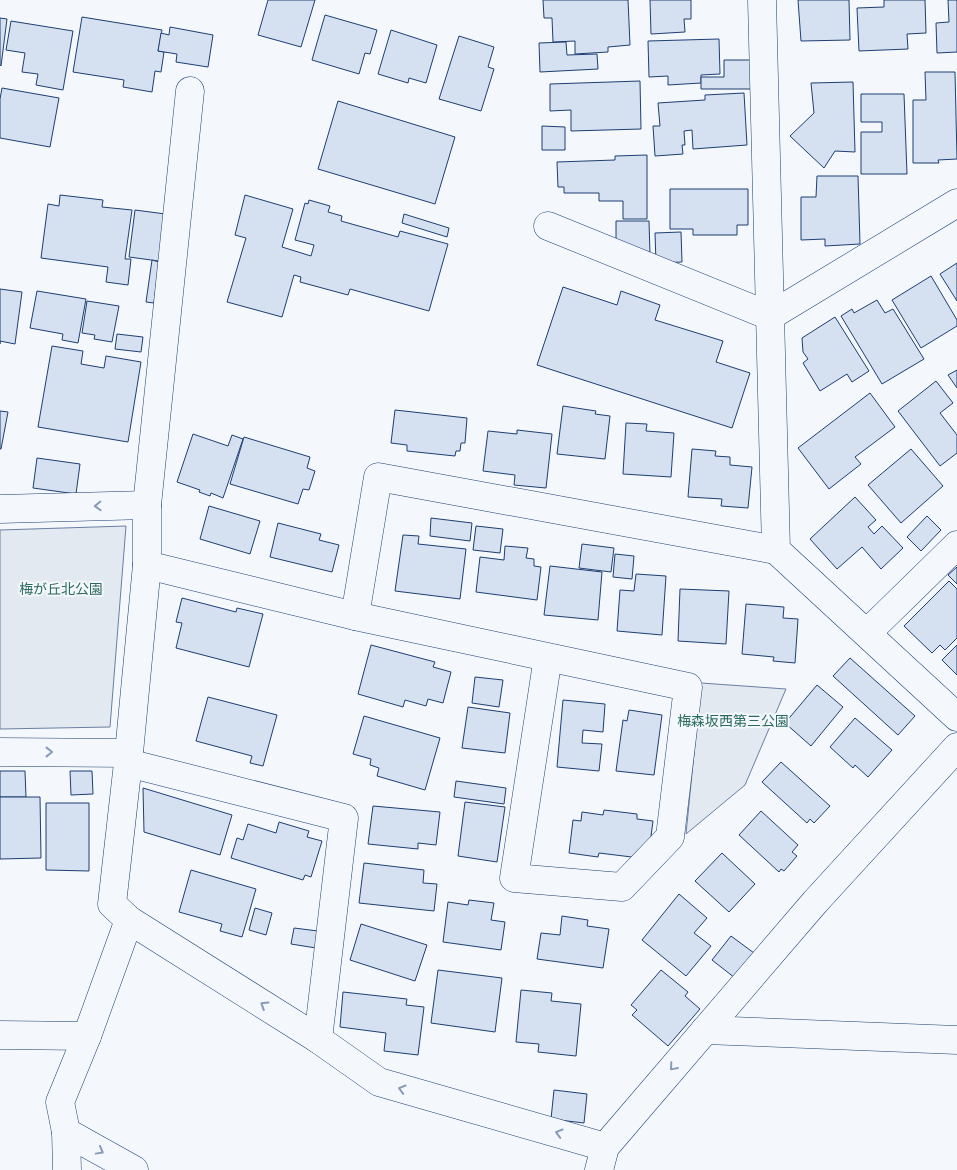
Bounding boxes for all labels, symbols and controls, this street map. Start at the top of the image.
one-way arrow [94,501,102,512]
park label: 梅が丘北公園 [19,581,103,598]
park label: 梅森坂西第三公園 [677,713,789,730]
one-way arrow [45,747,53,757]
one-way arrow [260,1002,269,1012]
one-way arrow [670,1062,679,1071]
one-way arrow [399,1084,407,1094]
one-way arrow [554,1128,563,1139]
one-way arrow [95,1145,104,1155]

